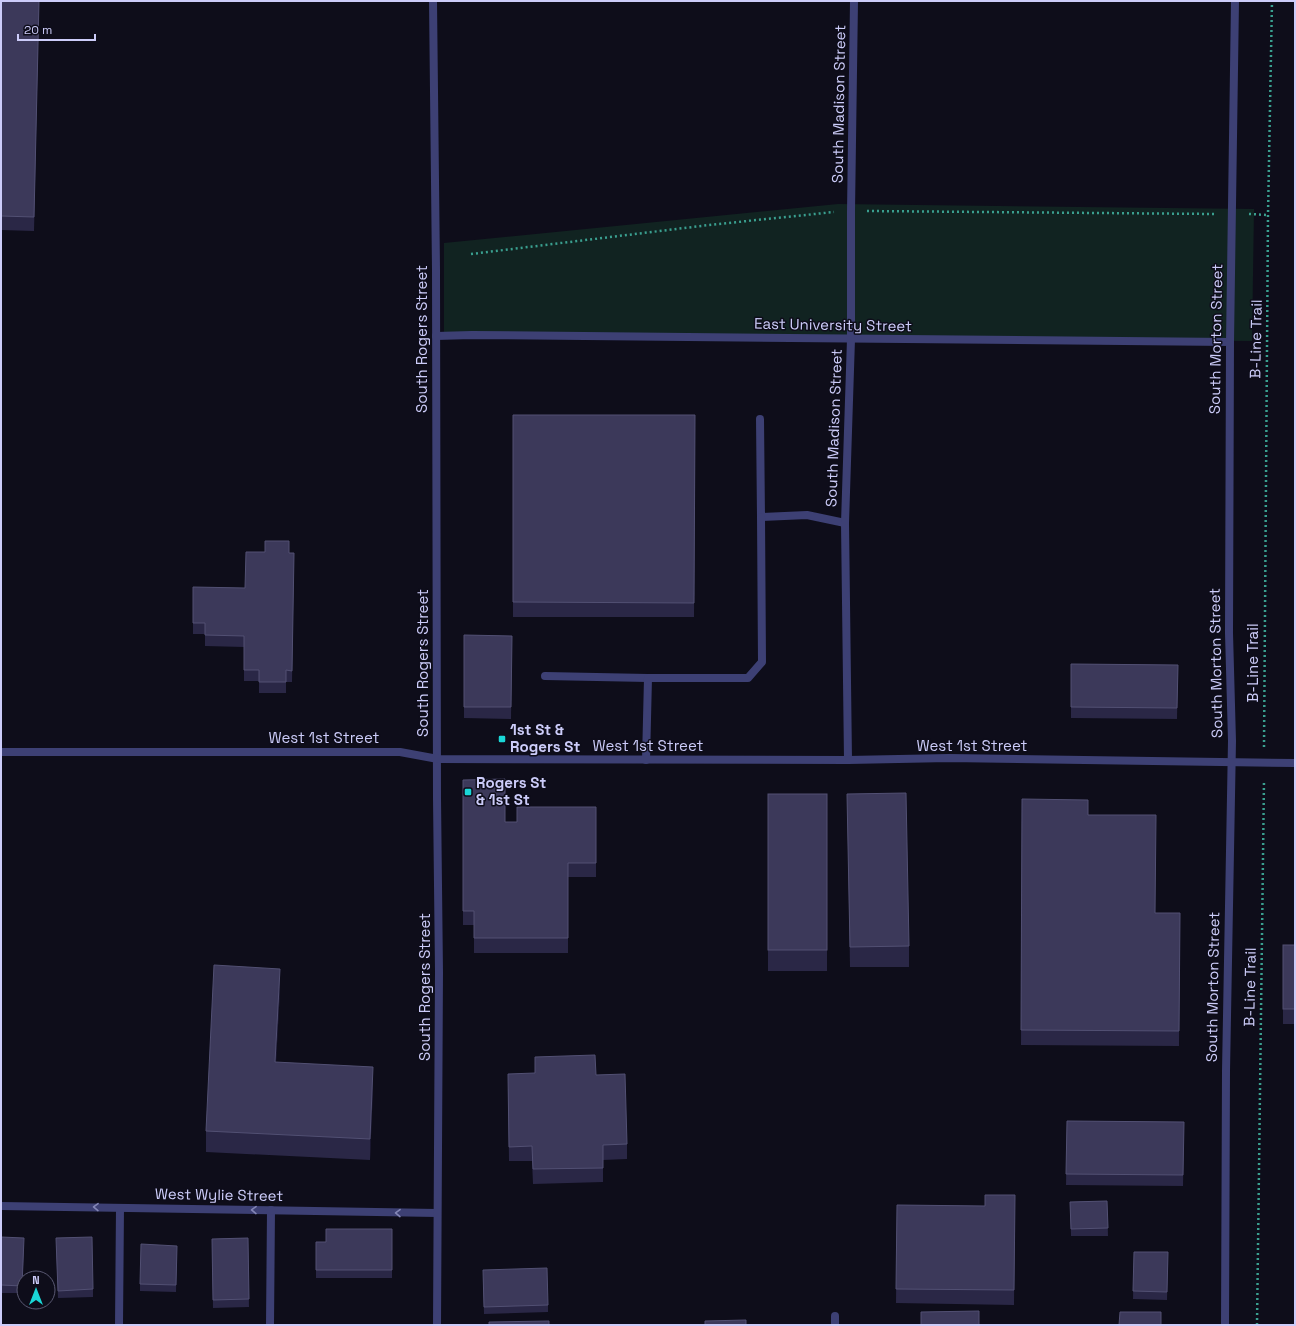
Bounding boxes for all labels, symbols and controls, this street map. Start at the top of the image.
scale bar [18,16,95,42]
text: 20 m [24,22,52,38]
street label: South Madison Street [828,25,849,183]
street label: South Morton Street [1205,264,1226,414]
street label: South Rogers Street [412,265,431,413]
street label: B-Line Trail [1245,299,1266,379]
street label: East University Street [754,314,912,335]
street label: South Madison Street [821,348,846,507]
street label: South Morton Street [1205,588,1226,738]
street label: South Rogers Street [413,589,432,737]
street label: B-Line Trail [1243,623,1262,703]
place label: 1st St & Rogers St [510,720,580,756]
street label: West 1st Street [269,728,380,747]
marker: 1st St & Rogers St [497,734,507,744]
street label: West 1st Street [593,736,704,755]
street label: West 1st Street [917,736,1028,755]
place label: Rogers St & 1st St [476,773,546,809]
marker: Rogers St & 1st St [463,787,473,797]
street label: South Morton Street [1202,912,1223,1062]
street label: South Rogers Street [415,913,434,1061]
street label: B-Line Trail [1239,947,1260,1027]
street label: West Wylie Street [155,1184,283,1205]
one-way arrow [93,1203,99,1212]
one-way arrow [251,1206,257,1214]
one-way arrow [395,1208,401,1217]
north arrow [16,1270,56,1310]
text: N [32,1273,40,1287]

